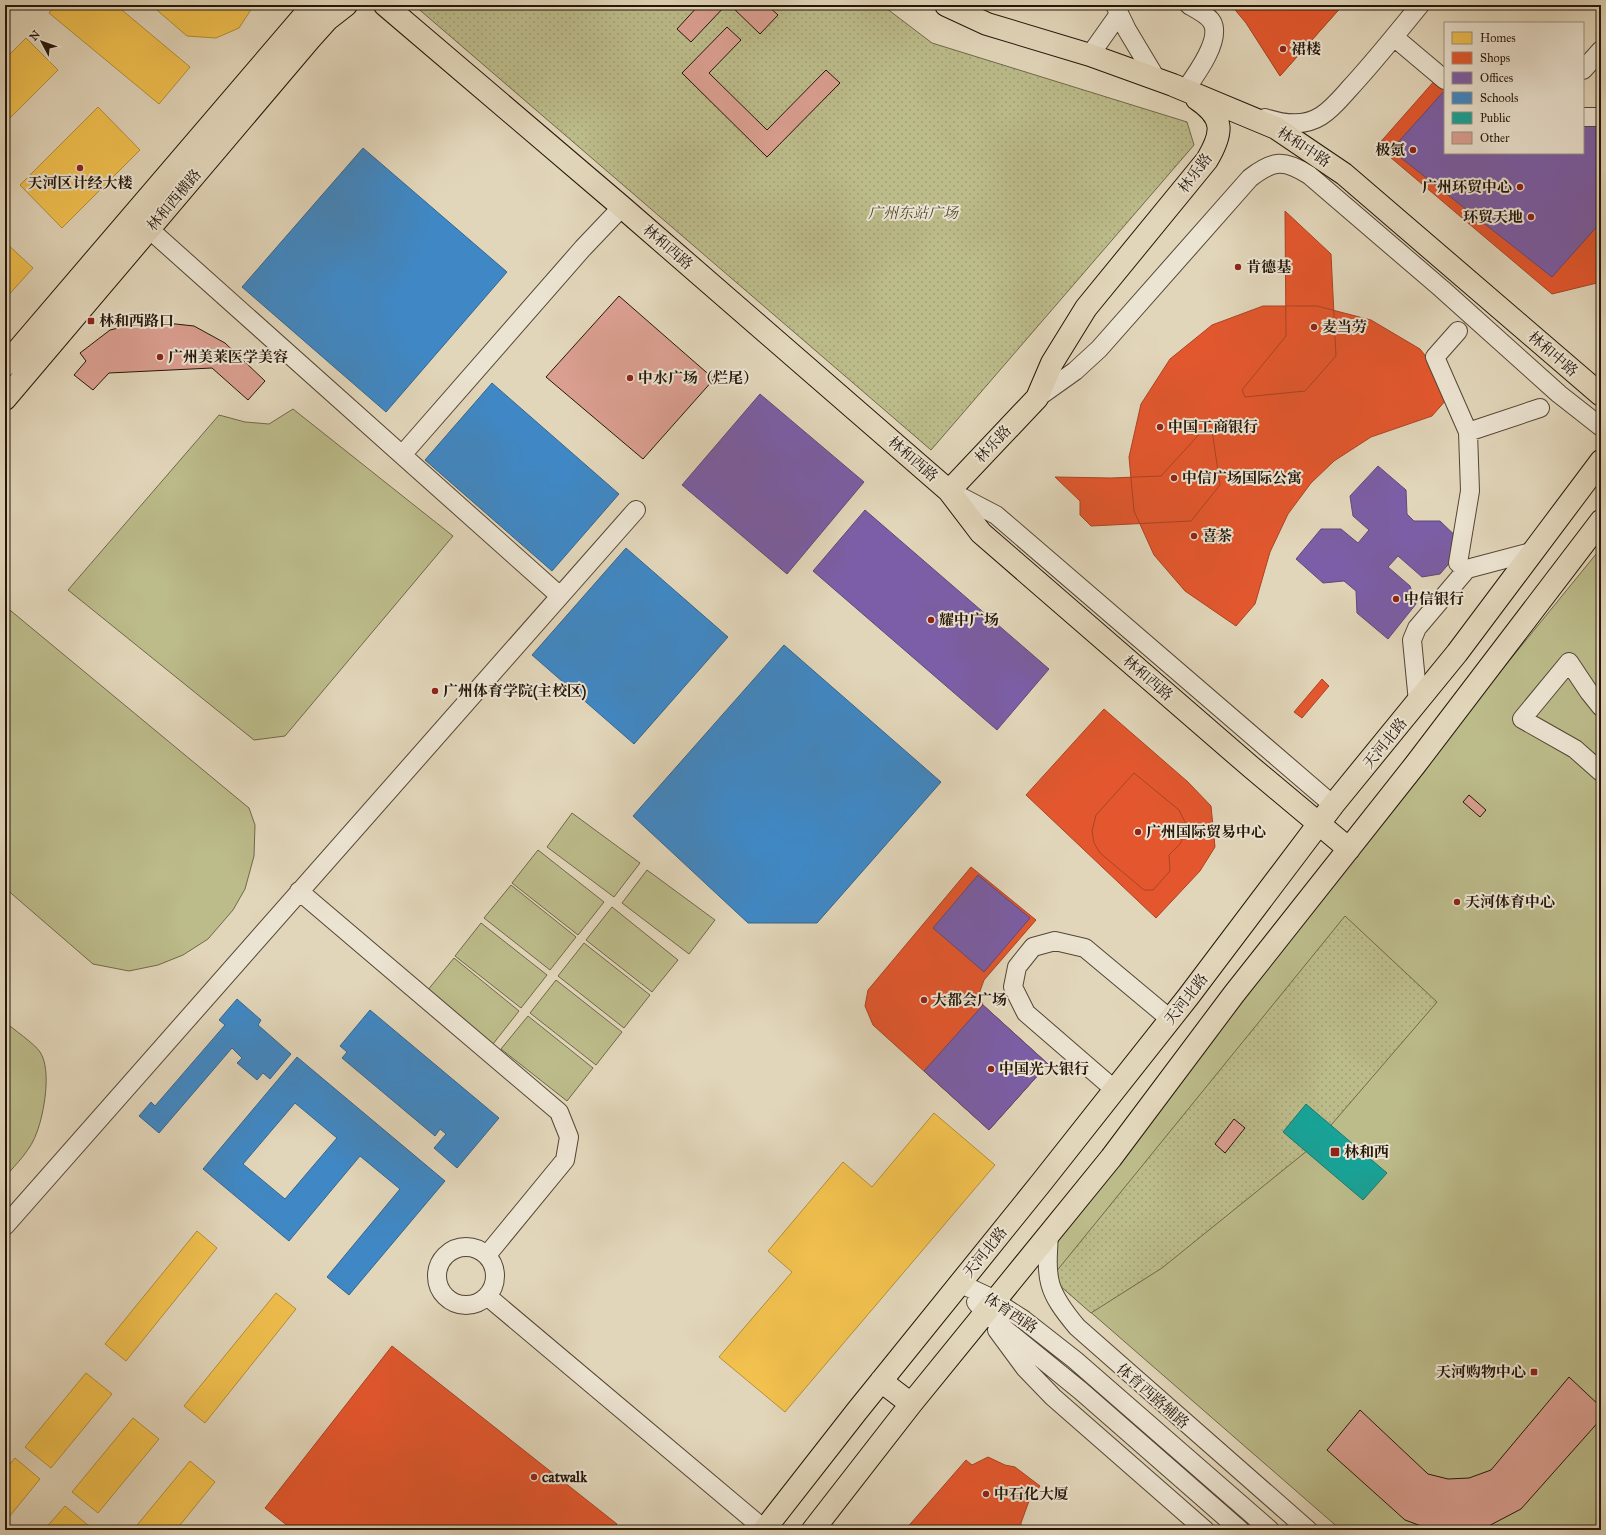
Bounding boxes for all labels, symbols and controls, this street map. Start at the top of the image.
north arrow [22,22,62,62]
legend [1444,22,1584,154]
text: N [27,27,43,44]
text: Homes [1480,31,1516,45]
place label: 裙楼 [1291,40,1321,58]
marker: 裙楼 [1278,44,1288,54]
text: Shops [1480,51,1510,65]
text: Offices [1480,71,1513,85]
text: Schools [1480,91,1518,105]
text: Public [1480,111,1511,125]
street label: 林和中路 [1274,123,1334,171]
text: Other [1480,131,1510,145]
place label: 极氪 [1375,141,1405,159]
marker: 极氪 [1408,145,1418,155]
street label: 林乐路 [1174,150,1216,196]
marker: 天河区计经大楼 [75,163,85,173]
street label: 林和西横路 [143,165,205,235]
place label: 天河区计经大楼 [27,174,133,192]
place label: 广州环贸中心 [1422,178,1512,196]
marker: 广州环贸中心 [1515,182,1525,192]
park label: 广州东站广场 [868,204,960,222]
place label: 环贸天地 [1463,208,1523,226]
marker: 环贸天地 [1526,212,1536,222]
street label: 林和西路 [639,221,697,273]
place label: 肯德基 [1246,258,1292,276]
marker: 肯德基 [1233,262,1243,272]
place label: 林和西路口 [99,312,174,330]
marker: 林和西路口 [86,316,96,326]
place label: 麦当劳 [1322,318,1367,336]
marker: 麦当劳 [1309,322,1319,332]
street label: 林和中路 [1524,328,1582,380]
place label: 广州美莱医学美容 [168,348,288,366]
marker: 广州美莱医学美容 [155,352,165,362]
place label: 中水广场（烂尾） [638,369,758,387]
marker: 中水广场（烂尾） [625,373,635,383]
place label: 中国工商银行 [1168,418,1258,436]
street label: 林乐路 [971,421,1015,467]
marker: 中国工商银行 [1155,422,1165,432]
street label: 林和西路 [884,433,942,485]
place label: 中信广场国际公寓 [1182,469,1302,487]
marker: 中信广场国际公寓 [1169,473,1179,483]
place label: 喜茶 [1202,527,1232,545]
marker: 喜茶 [1189,531,1199,541]
place label: 中信银行 [1404,590,1464,608]
marker: 中信银行 [1391,594,1401,604]
place label: 耀中广场 [939,611,999,629]
marker: 耀中广场 [926,615,936,625]
street label: 林和西路 [1119,652,1177,704]
place label: 广州体育学院(主校区) [443,682,586,701]
marker: 广州体育学院(主校区) [430,686,440,696]
street label: 天河北路 [1359,714,1411,772]
place label: 广州国际贸易中心 [1146,823,1266,841]
marker: 广州国际贸易中心 [1133,827,1143,837]
place label: 天河体育中心 [1465,893,1555,911]
marker: 天河体育中心 [1452,897,1462,907]
street label: 天河北路 [1160,970,1212,1028]
place label: 大都会广场 [932,991,1007,1009]
marker: 大都会广场 [919,995,929,1005]
place label: 中国光大银行 [999,1060,1089,1078]
marker: 中国光大银行 [986,1064,996,1074]
place label: 林和西 [1344,1143,1389,1161]
marker: 林和西 [1329,1146,1341,1158]
street label: 天河北路 [959,1223,1011,1281]
street label: 体育西路 [981,1289,1041,1337]
street label: 体育西路辅路 [1113,1360,1193,1432]
place label: 天河购物中心 [1436,1363,1526,1381]
marker: 天河购物中心 [1529,1367,1539,1377]
place label: catwalk [542,1468,588,1486]
marker: catwalk [529,1472,539,1482]
place label: 中石化大厦 [994,1485,1069,1503]
marker: 中石化大厦 [981,1489,991,1499]

